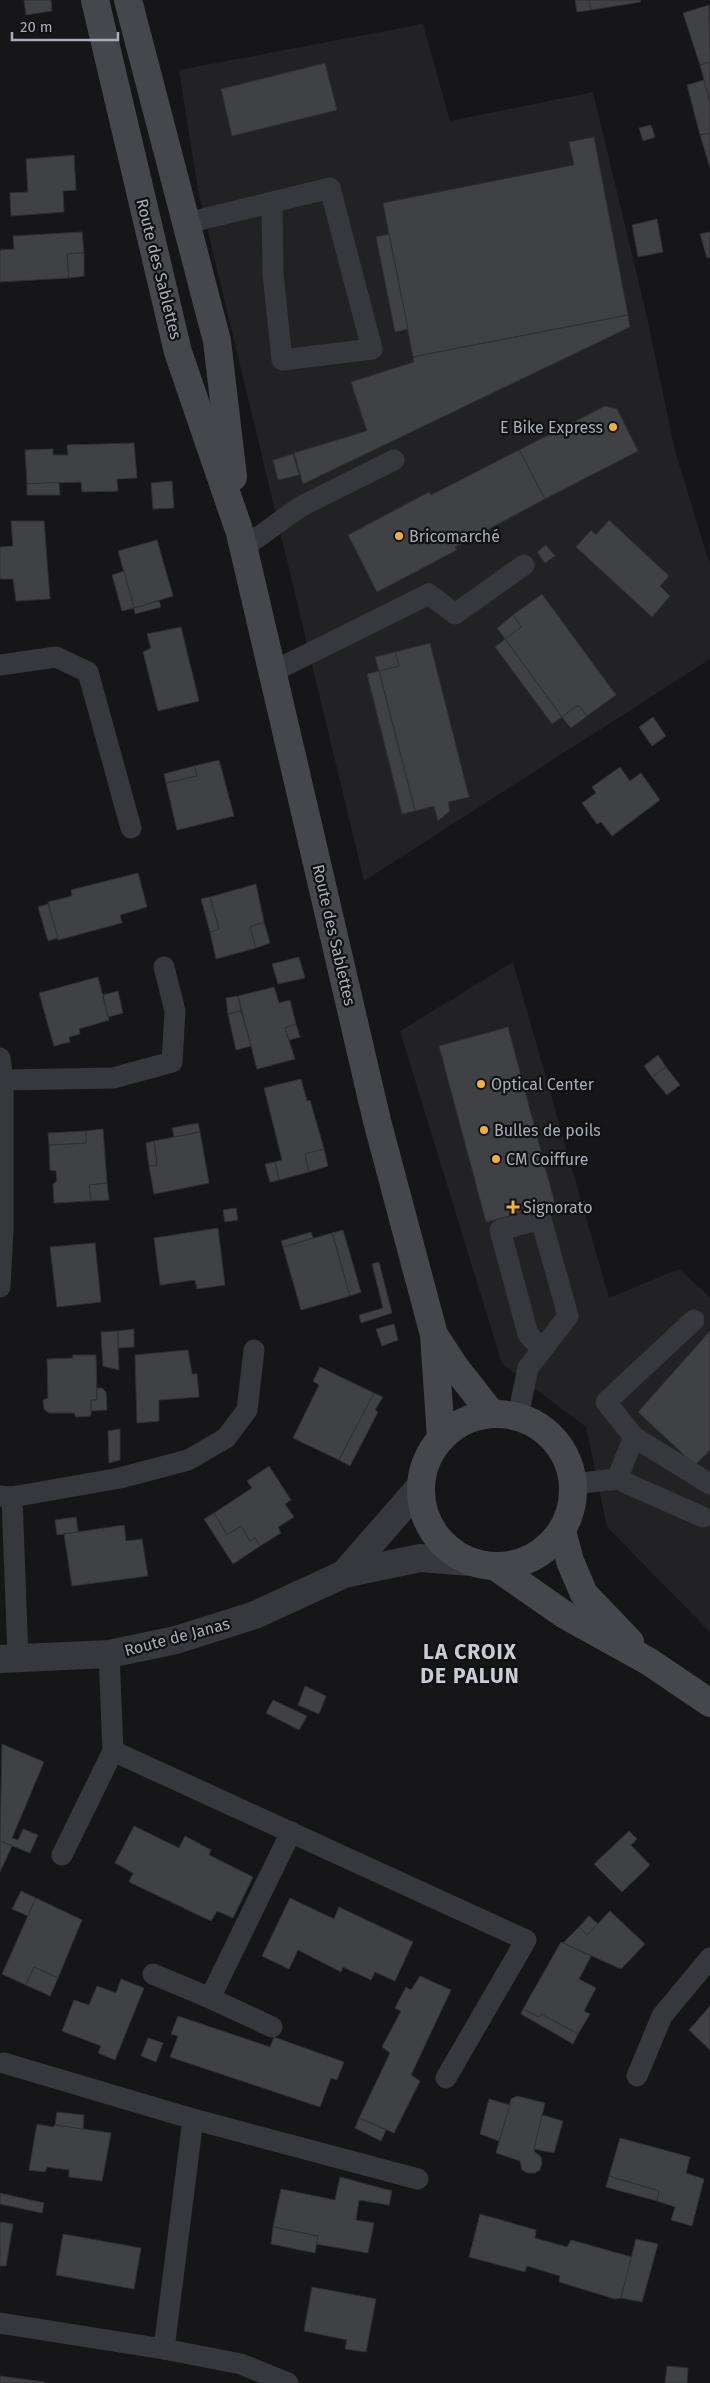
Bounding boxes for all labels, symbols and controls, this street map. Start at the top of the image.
scale bar [12,10,119,42]
text: 20 m [20,18,53,36]
street label: Route des Sablettes [132,197,186,341]
place label: E Bike Express [500,418,603,437]
marker: E Bike Express [607,421,619,433]
place label: Bricomarché [409,527,500,546]
marker: Bricomarché [393,530,405,542]
street label: Route des Sablettes [309,863,359,1007]
place label: Optical Center [491,1075,595,1094]
marker: Optical Center [475,1078,487,1090]
place label: Bulles de poils [494,1121,601,1140]
marker: Bulles de poils [478,1124,490,1136]
place label: CM Coiffure [506,1150,589,1169]
marker: CM Coiffure [490,1153,502,1165]
place label: Signorato [523,1198,592,1217]
marker: Signorato [507,1201,519,1213]
street label: Route de Janas [122,1614,232,1660]
district label: LA CROIX DE PALUN [420,1639,520,1689]

